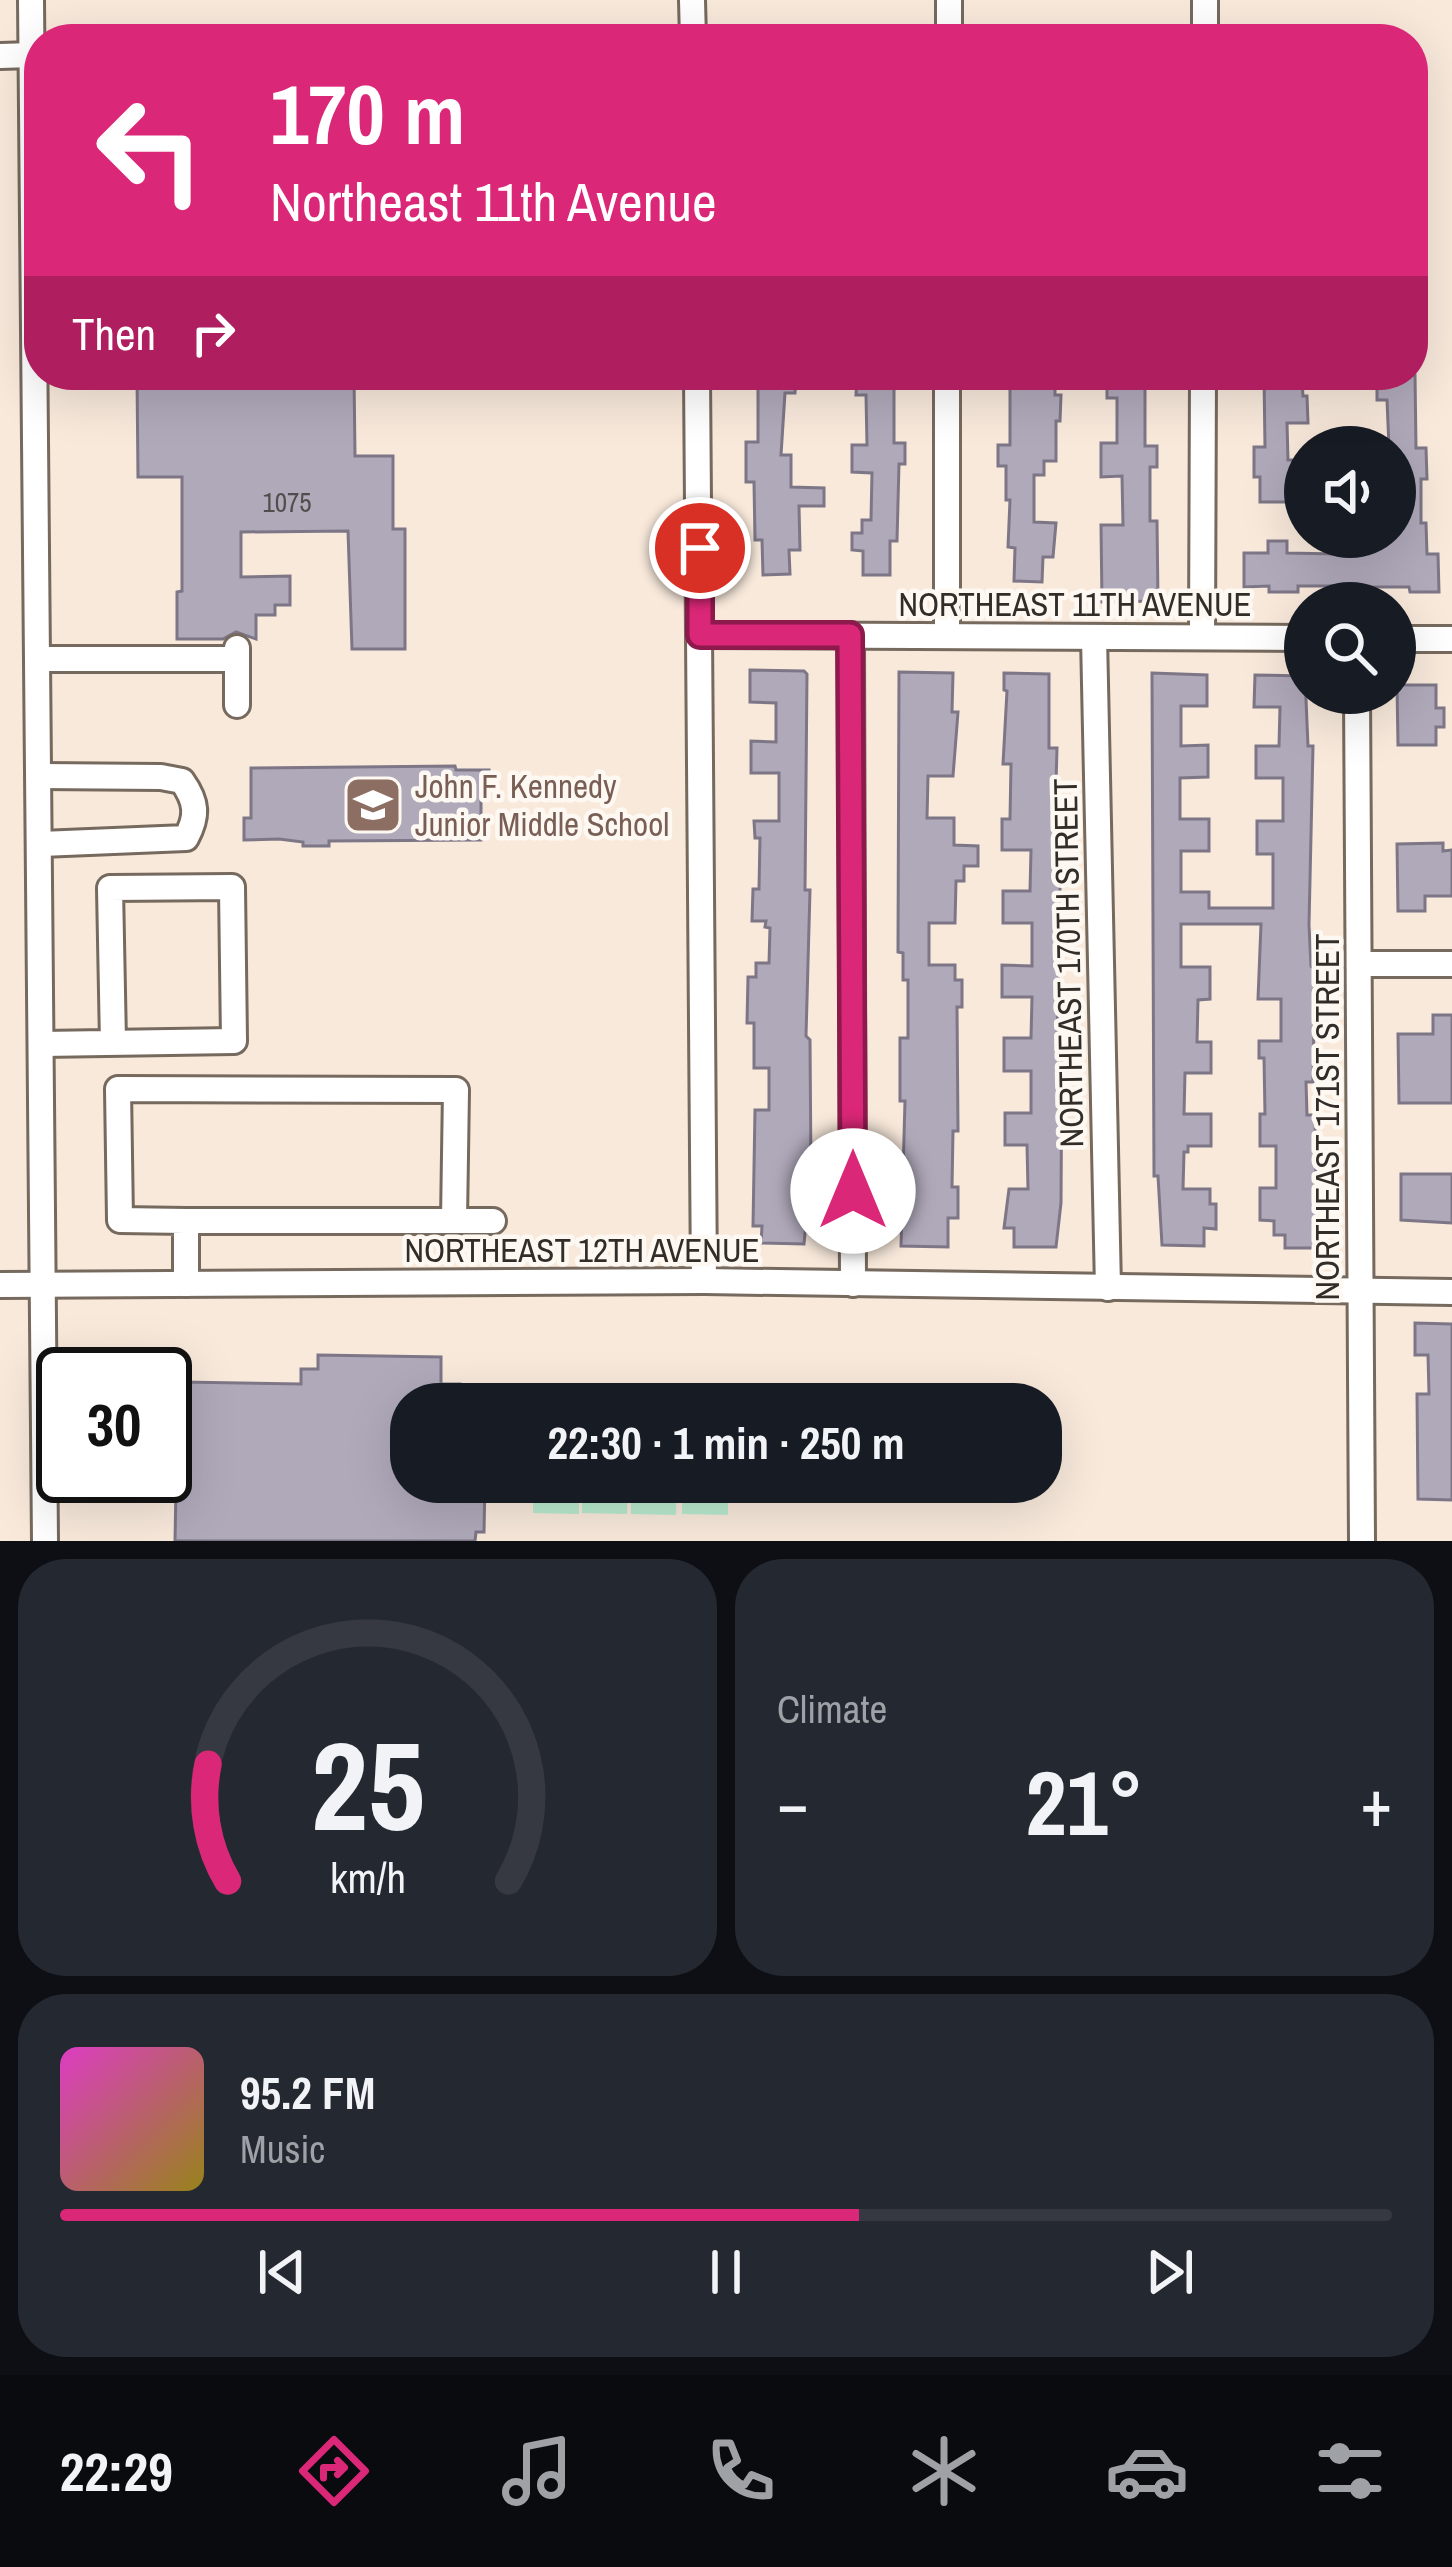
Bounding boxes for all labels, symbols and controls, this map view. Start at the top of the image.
text: 170 m [270,57,465,170]
icon: left [72,72,228,228]
text: Northeast 11th Avenue [270,165,717,238]
icon: right [180,300,246,366]
text: Then [72,303,156,364]
map controls [1284,426,1416,714]
button: sound [1284,426,1416,558]
house number: 1075 [262,484,312,520]
pin [649,497,751,599]
icon: arrive [667,515,733,581]
street label: NORTHEAST 11TH AVENUE [898,582,1252,626]
button: search [1284,582,1416,714]
place label: John F. Kennedy Junior Middle School [415,764,669,846]
school or university icon: John F. Kennedy Junior Middle School [342,774,404,836]
street label: NORTHEAST 170TH STREET [1043,778,1093,1148]
street label: NORTHEAST 171ST STREET [1305,933,1349,1301]
position arrow [790,1128,916,1254]
street label: NORTHEAST 12TH AVENUE [405,1228,759,1272]
speed limit sign: 30 [36,1347,192,1503]
text: 22:30 · 1 min · 250 m [548,1412,904,1473]
text: Climate [777,1683,887,1735]
text: 25 [311,1701,424,1869]
text: 21° [1025,1742,1144,1863]
text: − [777,1758,809,1847]
text: + [1360,1758,1392,1847]
text: km/h [329,1848,406,1905]
text: 95.2 FM [240,2062,375,2123]
text: Music [240,2123,325,2175]
icon: previous [249,2239,315,2305]
icon: pause [693,2239,759,2305]
icon: next [1137,2239,1203,2305]
icon: directions [292,2429,376,2513]
icon: music [495,2429,579,2513]
icon: phone [699,2429,783,2513]
icon: climate [902,2429,986,2513]
icon: car [1105,2429,1189,2513]
icon: filters [1308,2429,1392,2513]
text: 22:29 [60,2435,173,2508]

